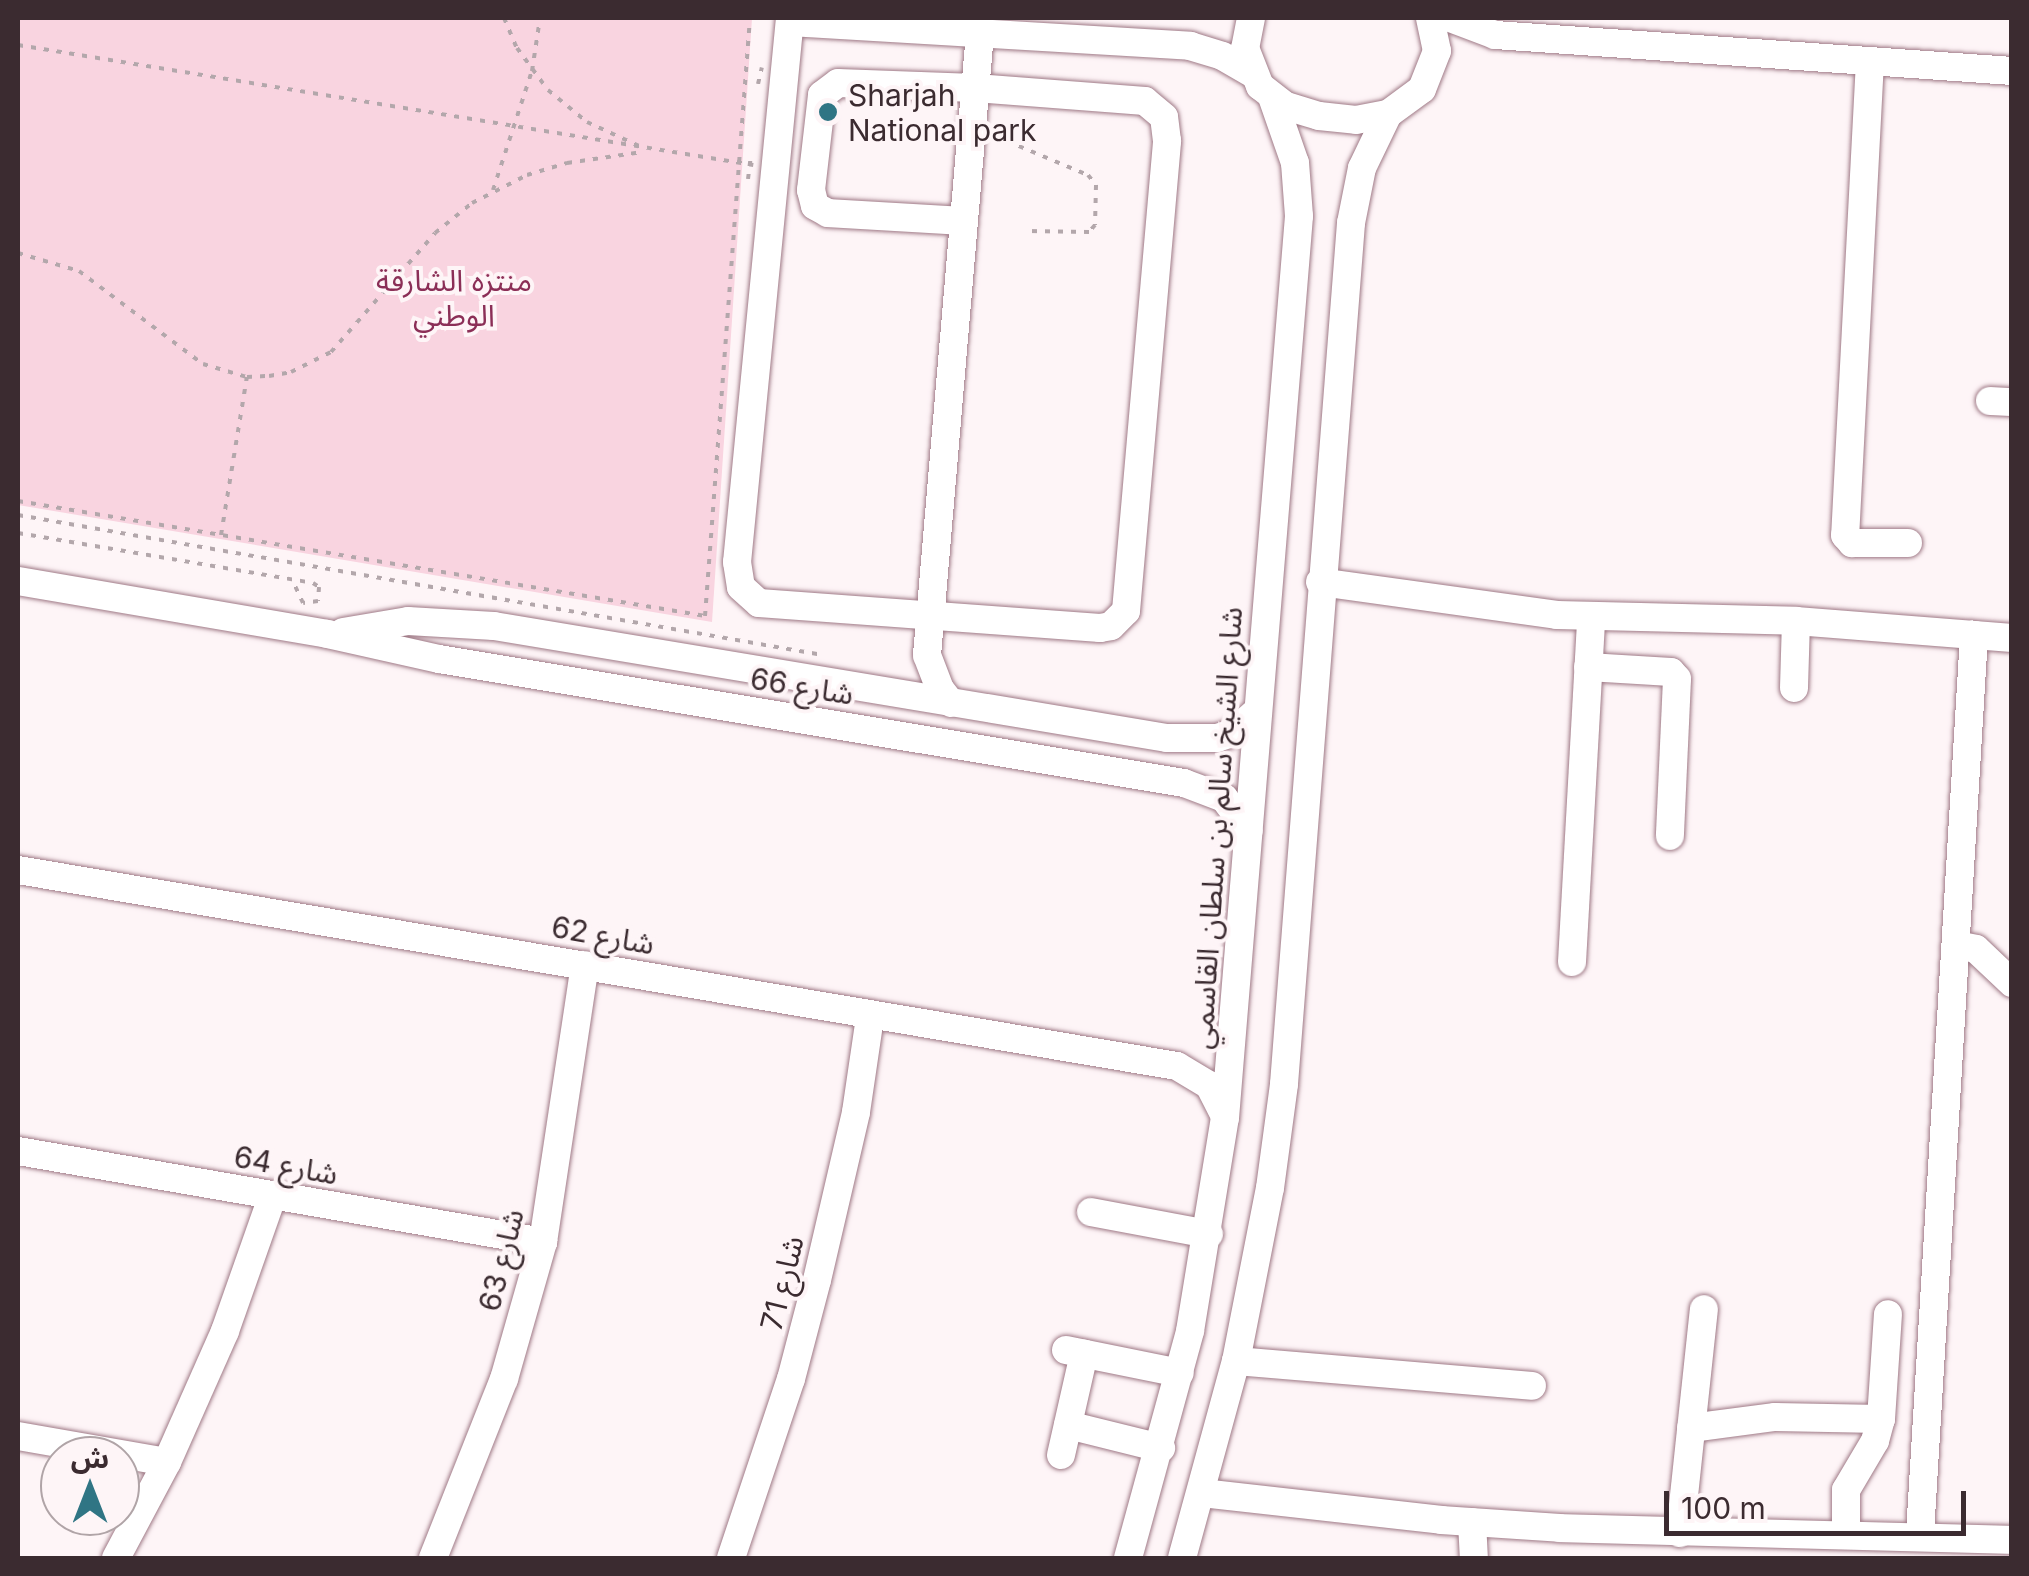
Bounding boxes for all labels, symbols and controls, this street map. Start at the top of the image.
place label: Sharjah National park [848,77,1037,148]
marker: Sharjah National park [817,101,839,123]
park label: منتزه الشارقة الوطني [376,262,532,332]
street label: شارع الشيخ سالم بن سلطان القاسمي [1183,606,1249,1050]
street label: شارع 66 [748,660,856,712]
street label: شارع 62 [549,908,657,962]
street label: شارع 64 [231,1138,341,1192]
street label: شارع 63 [471,1205,531,1315]
street label: شارع 71 [753,1232,811,1334]
north arrow [40,1436,140,1536]
text: ش [71,1441,109,1475]
scale bar [1669,1471,1972,1533]
text: 100 m [1681,1490,1766,1526]

